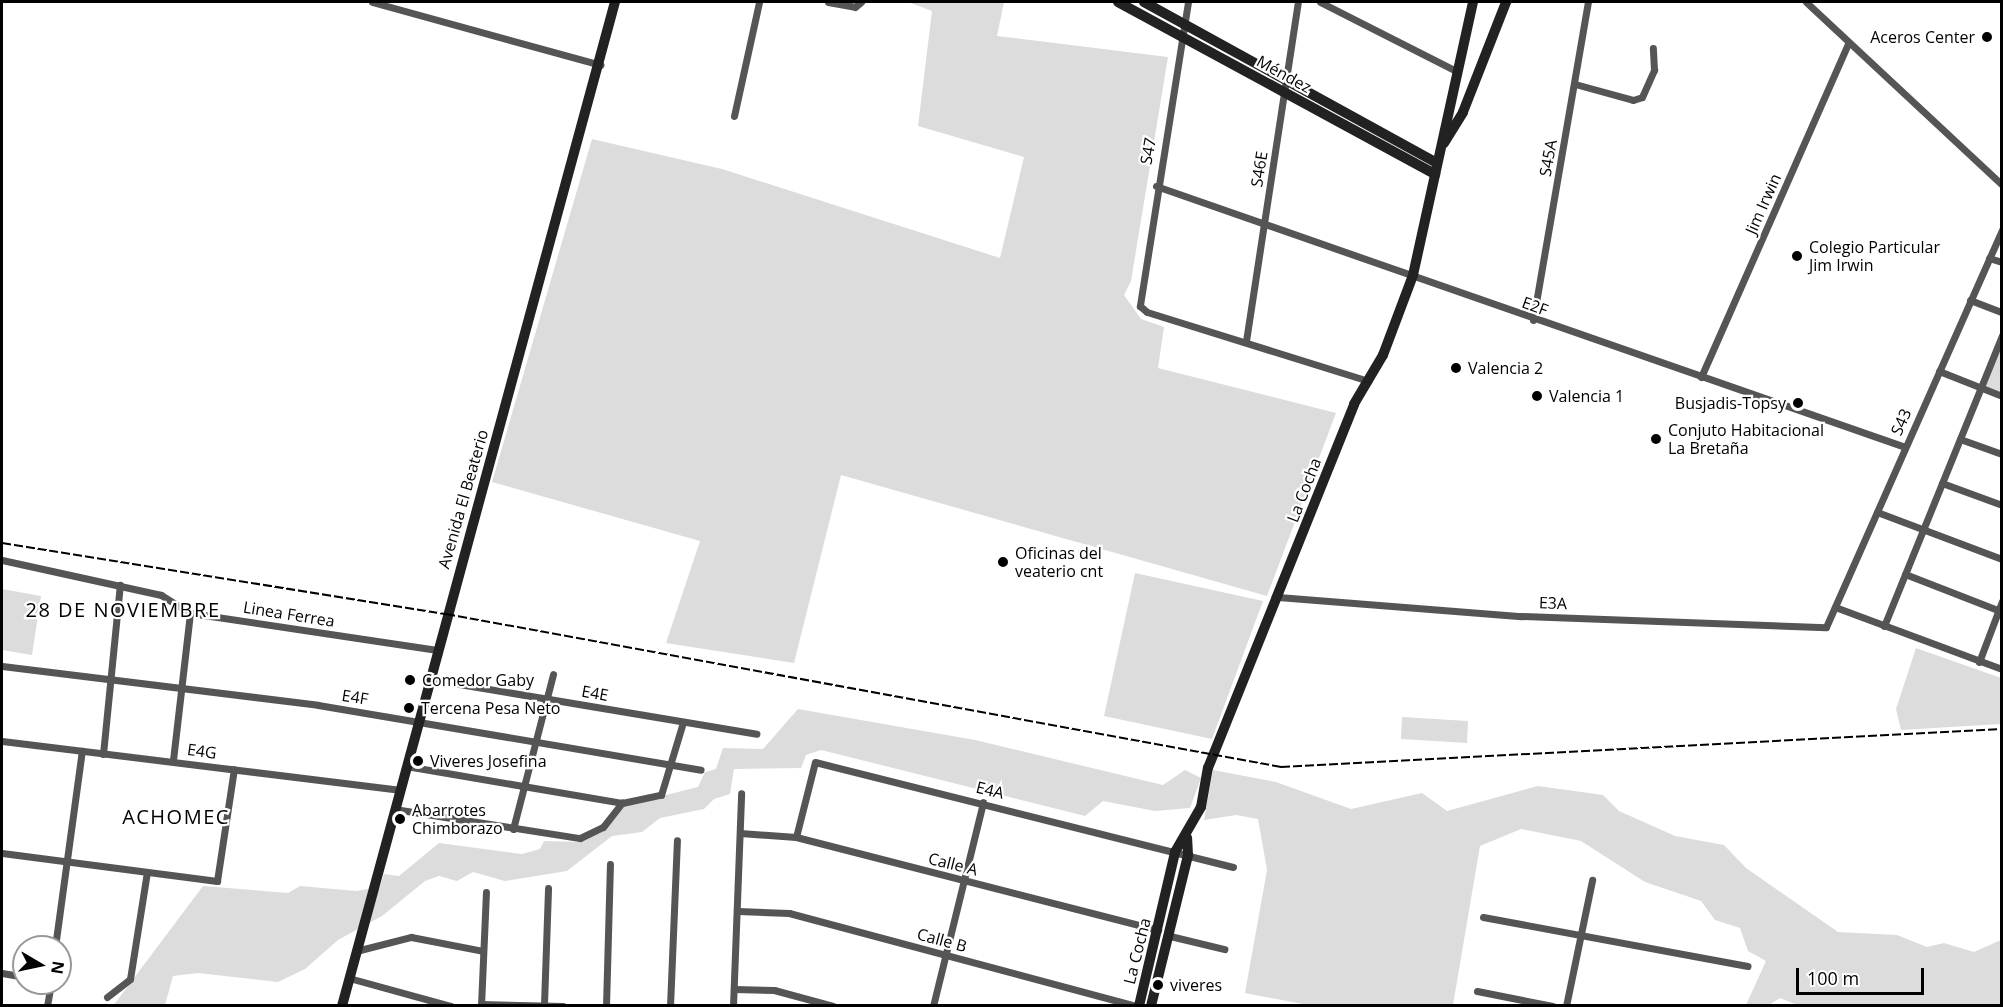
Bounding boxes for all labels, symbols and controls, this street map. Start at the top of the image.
place label: Aceros Center [1870,27,1975,47]
marker: Aceros Center [1980,30,1994,44]
street label: Méndez [1253,51,1315,97]
street label: S47 [1136,136,1160,166]
street label: S45A [1535,138,1561,178]
street label: S46E [1247,150,1271,188]
street label: Jim Irwin [1741,171,1785,237]
place label: Colegio Particular Jim Irwin [1809,237,1940,275]
marker: Colegio Particular Jim Irwin [1790,249,1804,263]
street label: E2F [1519,292,1551,320]
place label: Valencia 2 [1468,358,1543,378]
marker: Valencia 2 [1449,361,1463,375]
place label: Valencia 1 [1549,386,1624,406]
marker: Valencia 1 [1530,389,1544,403]
place label: Busjadis-Topsy [1675,393,1786,413]
marker: Busjadis-Topsy [1791,396,1805,410]
street label: S43 [1887,406,1915,438]
place label: Conjuto Habitacional La Bretaña [1668,420,1824,458]
street label: Avenida El Beaterio [434,427,492,571]
marker: Conjuto Habitacional La Bretaña [1649,432,1663,446]
street label: La Cocha [1283,455,1325,525]
place label: Oficinas del veaterio cnt [1015,543,1103,581]
marker: Oficinas del veaterio cnt [996,555,1010,569]
street label: E3A [1539,593,1567,613]
district label: 28 DE NOVIEMBRE [26,597,220,621]
street label: Linea Ferrea [242,597,336,631]
place label: Comedor Gaby [422,670,534,690]
marker: Comedor Gaby [403,673,417,687]
street label: E4E [580,681,610,705]
street label: E4F [341,685,369,709]
place label: Tercena Pesa Neto [421,698,560,718]
marker: Tercena Pesa Neto [402,701,416,715]
street label: E4G [186,739,218,763]
place label: Viveres Josefina [430,751,547,771]
marker: Viveres Josefina [411,754,425,768]
street label: E4A [974,777,1006,803]
place label: Abarrotes Chimborazo [412,800,503,838]
district label: ACHOMEC [122,804,230,828]
marker: Abarrotes Chimborazo [393,812,407,826]
street label: Calle A [926,849,980,879]
street label: La Cocha [1120,916,1154,986]
street label: Calle B [915,924,969,956]
north arrow [12,935,72,995]
scale bar [1799,956,1926,994]
text: N [46,959,70,976]
text: 100 m [1807,966,1859,990]
place label: viveres [1170,975,1222,995]
marker: viveres [1151,978,1165,992]

